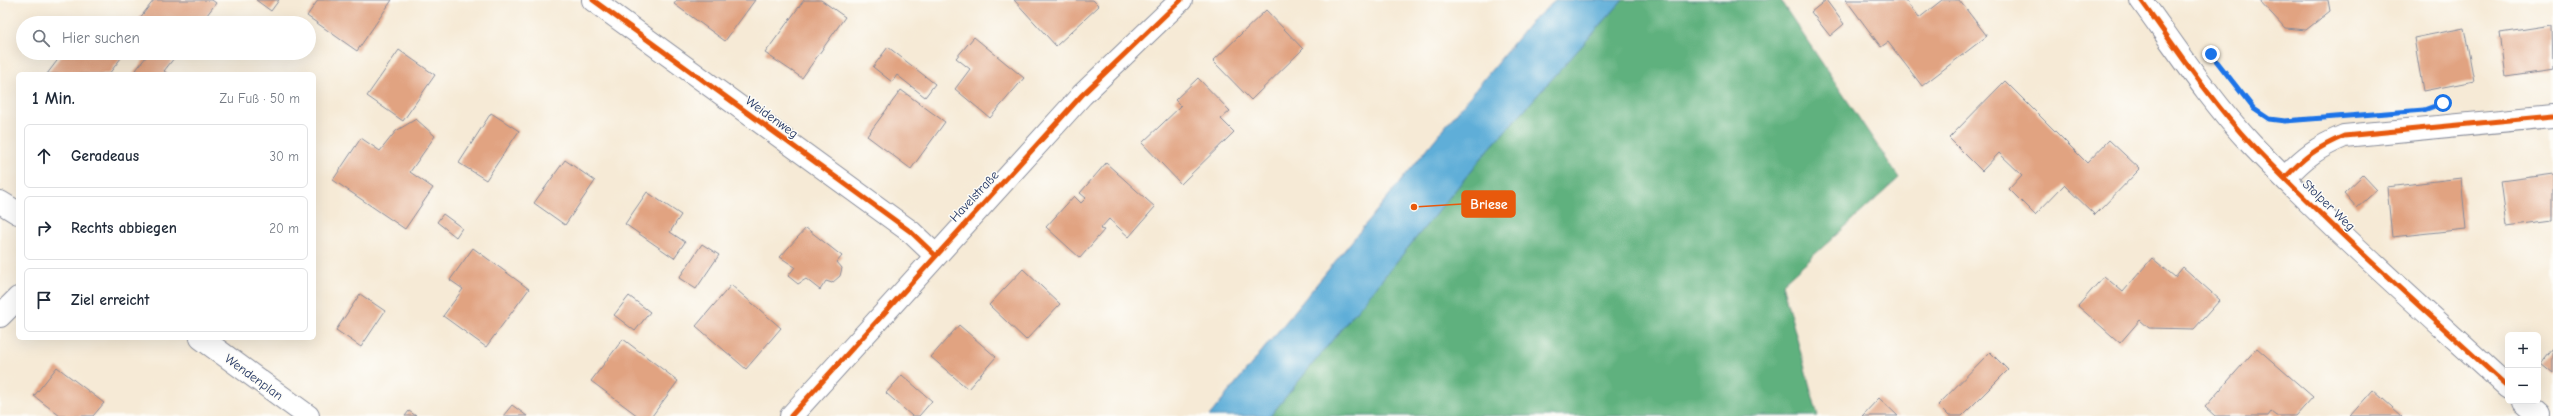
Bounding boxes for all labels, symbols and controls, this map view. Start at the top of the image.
search box [16,16,316,60]
icon: search [30,27,52,49]
text: Hier suchen [62,29,140,47]
route end [2202,45,2220,63]
text: 1 Min. [32,89,75,108]
text: Zu Fuß · 50 m [219,91,300,106]
street label: Weidenweg [743,93,801,141]
route start [2434,94,2452,112]
icon: ahead [33,145,55,167]
text: Geradeaus [71,147,139,165]
text: 30 m [269,149,299,164]
street label: Havelstraße [946,167,1002,225]
street label: Stolper Weg [2300,176,2358,234]
callout: Briese [1462,191,1515,217]
text: Briese [1470,196,1508,213]
icon: right [33,217,55,239]
text: Rechts abbiegen [71,219,177,237]
text: 20 m [269,221,299,236]
icon: arrive [33,289,55,311]
text: Ziel erreicht [71,291,149,309]
map controls [2505,332,2541,404]
button: + [2505,332,2541,368]
street label: Wendenplan [222,351,286,403]
button: − [2505,368,2541,404]

